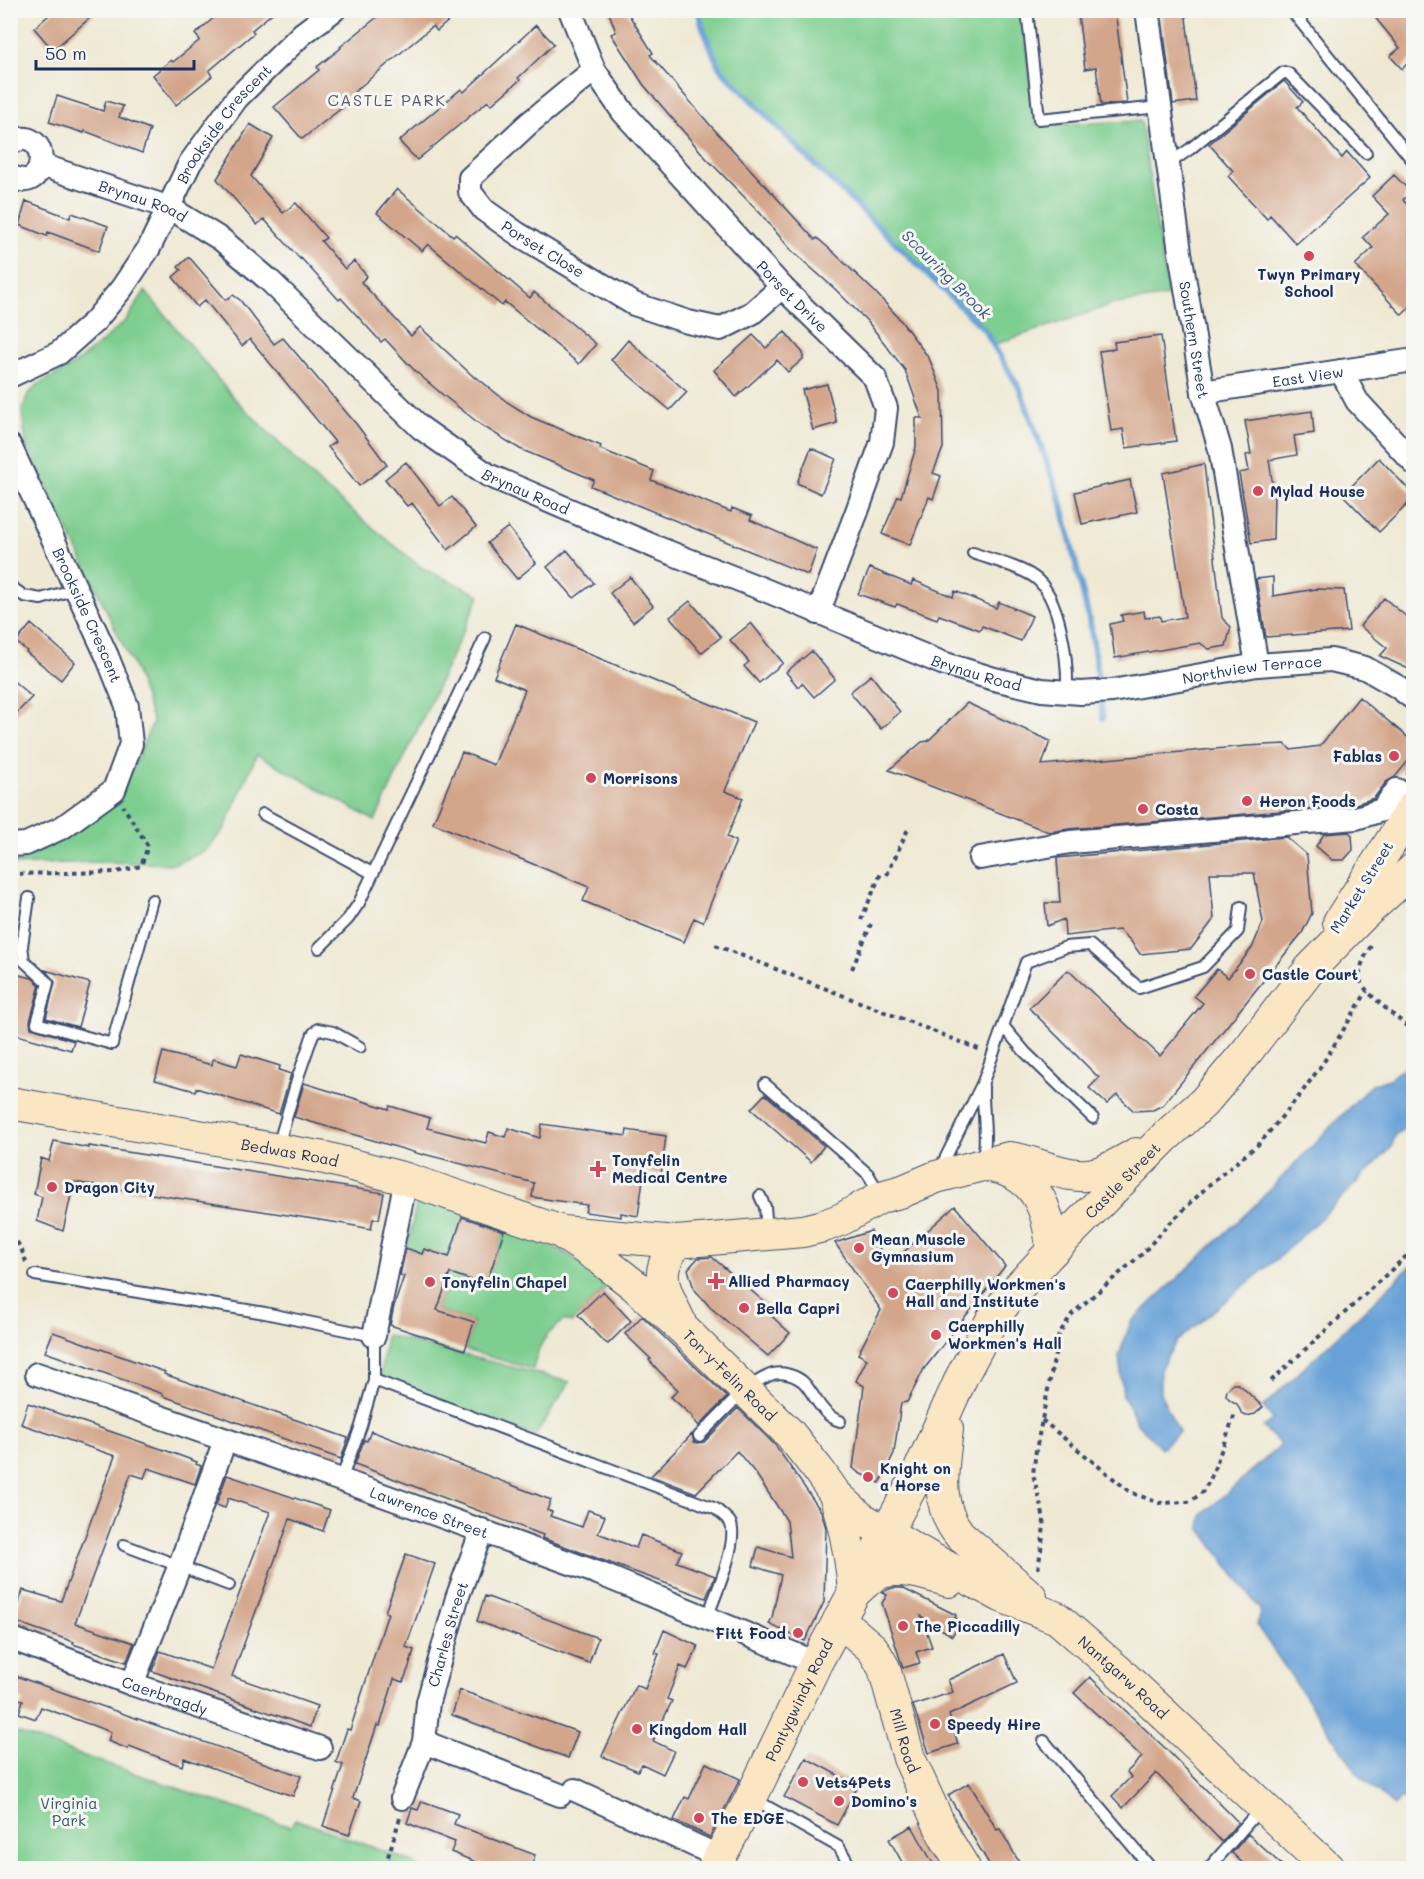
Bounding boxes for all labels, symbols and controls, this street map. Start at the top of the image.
scale bar [36,33,194,71]
text: 50 m [45,41,87,65]
street label: Brookside Crescent [172,60,276,187]
district label: CASTLE PARK [327,89,447,110]
street label: Brynau Road [96,175,191,226]
street label: Porset Close [498,216,588,282]
water label: Scouring Brook [898,225,997,324]
marker: Twyn Primary School [1302,249,1316,263]
street label: Porset Drive [753,256,832,336]
place label: Twyn Primary School [1258,264,1360,301]
street label: Southern Street [1175,280,1214,401]
street label: East View [1271,361,1345,391]
street label: Brynau Road [478,464,572,519]
place label: Mylad House [1270,481,1365,501]
marker: Mylad House [1251,484,1265,498]
street label: Brookside Crescent [48,544,127,685]
street label: Brynau Road [928,650,1023,695]
street label: Northview Terrace [1181,651,1323,688]
place label: Fablas [1333,746,1382,766]
marker: Fablas [1387,749,1401,763]
place label: Morrisons [603,768,678,788]
marker: Morrisons [584,771,598,785]
place label: Heron Foods [1259,791,1356,811]
marker: Heron Foods [1240,794,1254,808]
place label: Costa [1155,799,1199,819]
marker: Costa [1136,802,1150,816]
street label: Market Street [1325,837,1397,937]
place label: Castle Court [1262,964,1359,984]
marker: Castle Court [1243,967,1257,981]
street label: Bedwas Road [239,1134,341,1171]
street label: Castle Street [1080,1138,1164,1223]
place label: Tonyfelin Medical Centre [612,1150,727,1187]
marker: Tonyfelin Medical Centre [589,1160,607,1178]
place label: Dragon City [64,1177,155,1197]
marker: Dragon City [45,1180,59,1194]
place label: Mean Muscle Gymnasium [871,1229,966,1266]
marker: Mean Muscle Gymnasium [852,1241,866,1255]
place label: Allied Pharmacy [728,1271,850,1291]
place label: Tonyfelin Chapel [442,1272,567,1292]
marker: Allied Pharmacy [709,1274,723,1288]
place label: Caerphilly Workmen's Hall and Institute [905,1274,1066,1311]
marker: Tonyfelin Chapel [423,1275,437,1289]
marker: Caerphilly Workmen's Hall and Institute [886,1286,900,1300]
place label: Bella Capri [756,1298,840,1318]
marker: Bella Capri [737,1301,751,1315]
place label: Caerphilly Workmen's Hall [948,1316,1062,1353]
street label: Ton-y-Felin Road [679,1325,781,1425]
marker: Caerphilly Workmen's Hall [929,1328,943,1342]
place label: Knight on a Horse [880,1458,951,1495]
marker: Knight on a Horse [861,1470,875,1484]
street label: Lawrence Street [367,1481,492,1543]
street label: Charles Street [423,1578,472,1689]
place label: The Piccadilly [915,1616,1020,1636]
marker: The Piccadilly [896,1619,910,1633]
place label: Fitt Food [715,1623,786,1643]
marker: Fitt Food [791,1626,805,1640]
street label: Nantgarw Road [1074,1631,1173,1723]
street label: Pontygwindy Road [760,1636,837,1765]
street label: Caerbragdy [119,1671,210,1719]
street label: Mill Road [886,1706,924,1776]
place label: Speedy Hire [947,1714,1041,1734]
marker: Speedy Hire [928,1717,942,1731]
place label: Kingdom Hall [649,1719,747,1739]
marker: Kingdom Hall [630,1722,644,1736]
place label: Vets4Pets [815,1772,891,1792]
marker: Vets4Pets [796,1775,810,1789]
place label: Domino's [851,1791,917,1811]
park label: Virginia Park [40,1793,98,1830]
marker: Domino's [832,1794,846,1808]
place label: The EDGE [711,1808,784,1828]
marker: The EDGE [692,1811,706,1825]

